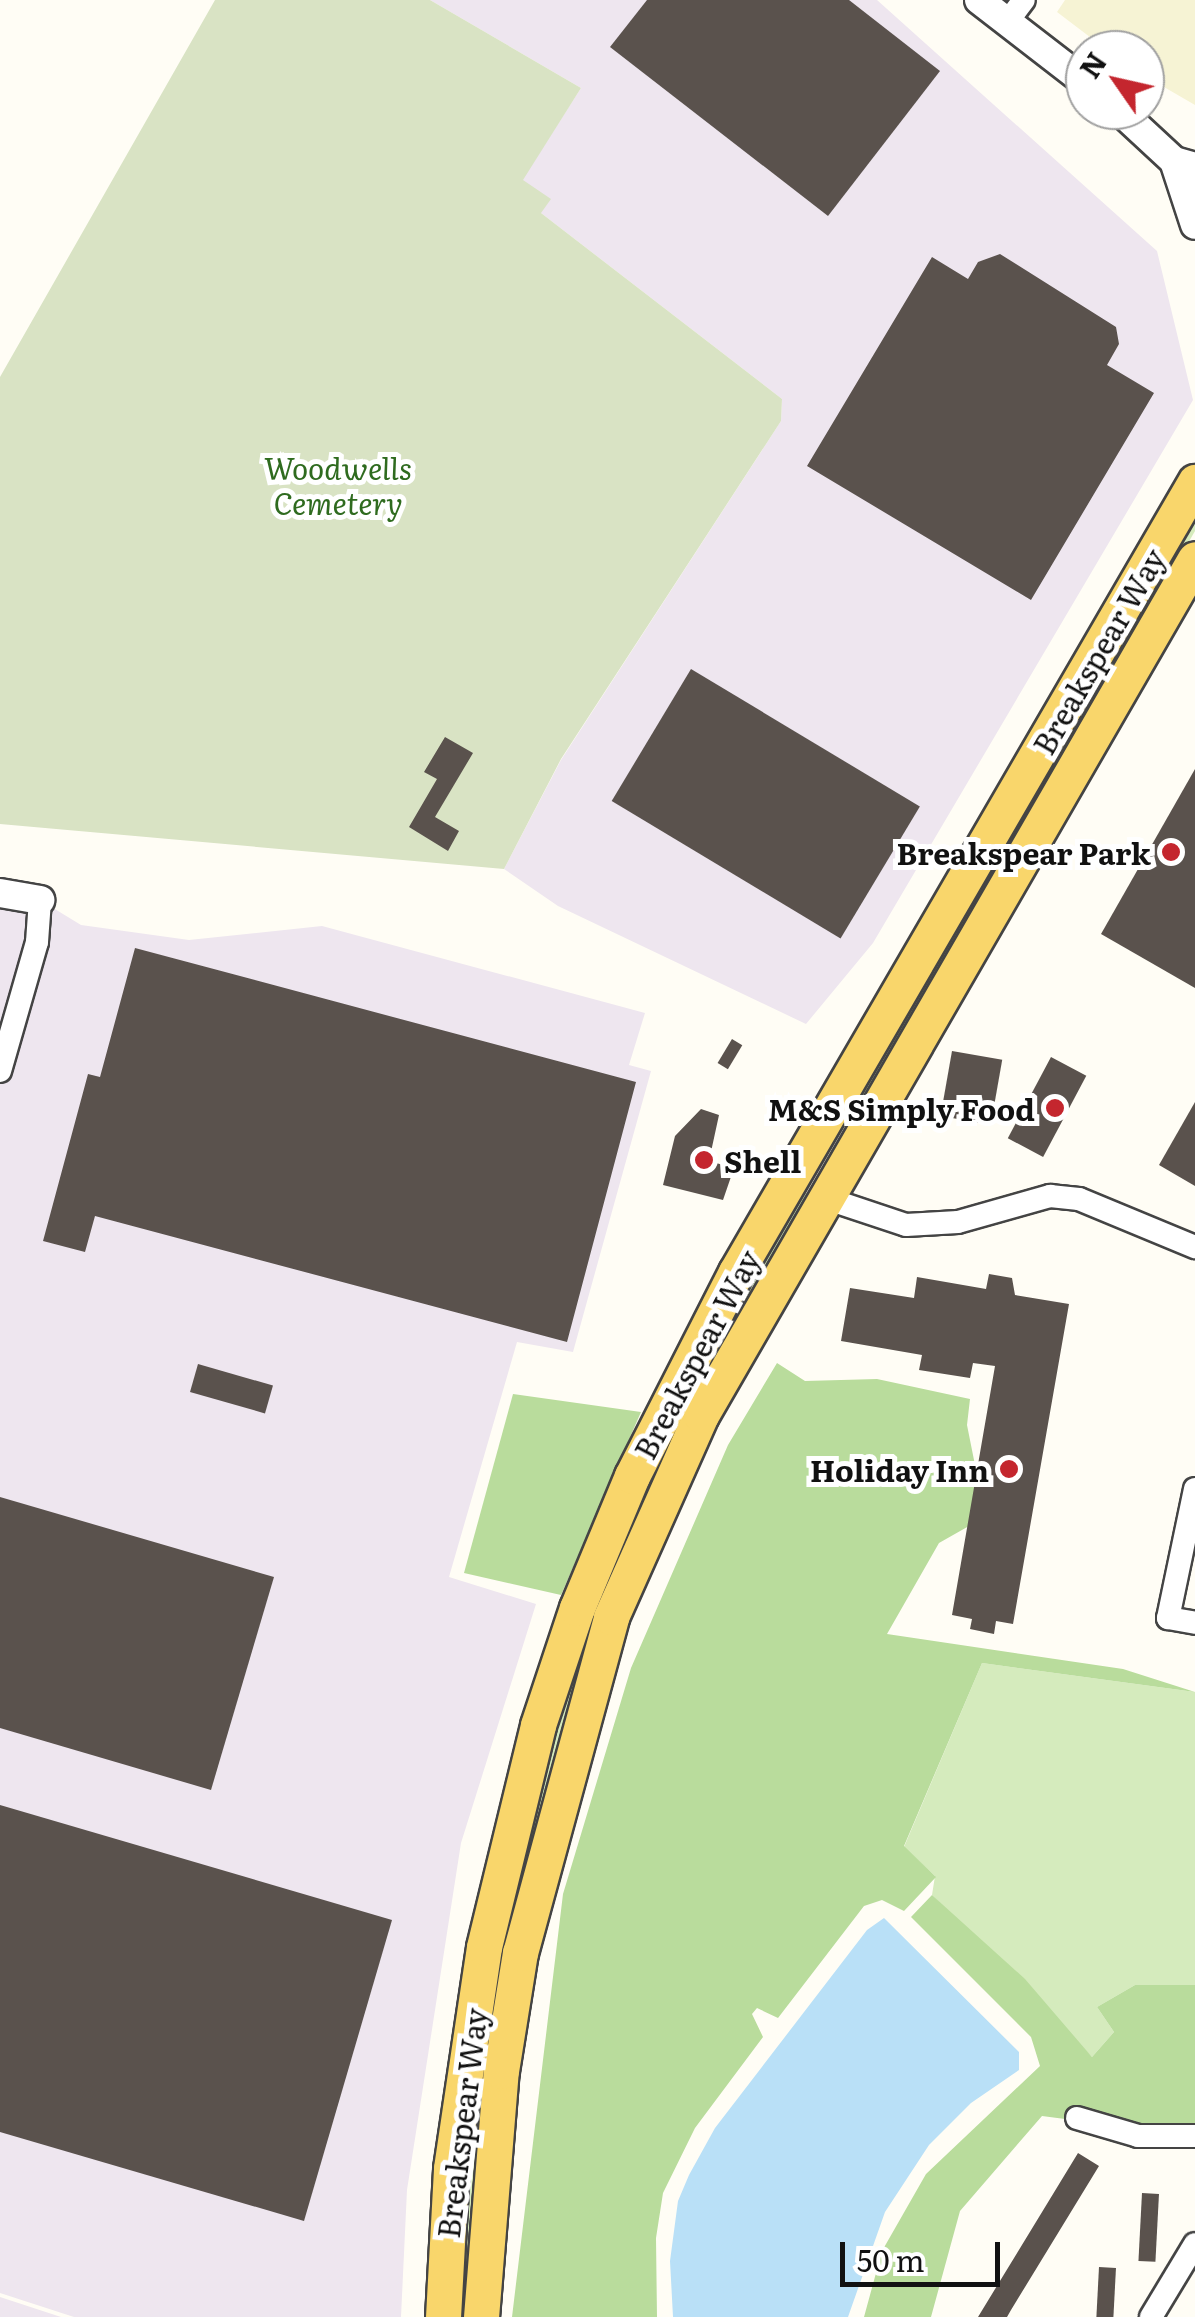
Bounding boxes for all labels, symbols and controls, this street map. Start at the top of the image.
north arrow [1065,30,1165,130]
text: N [1068,43,1116,86]
park label: Woodwells Cemetery [264,449,412,520]
street label: Breakspear Way [1025,542,1171,760]
place label: Breakspear Park [897,834,1151,870]
marker: Breakspear Park [1160,841,1182,863]
place label: M&S Simply Food [768,1090,1035,1126]
marker: M&S Simply Food [1044,1097,1066,1119]
place label: Shell [724,1142,801,1178]
marker: Shell [693,1149,715,1171]
street label: Breakspear Way [626,1243,766,1465]
place label: Holiday Inn [810,1451,989,1487]
marker: Holiday Inn [998,1458,1020,1480]
street label: Breakspear Way [429,2006,493,2240]
scale bar [845,2222,1005,2284]
text: 50 m [857,2237,925,2281]

